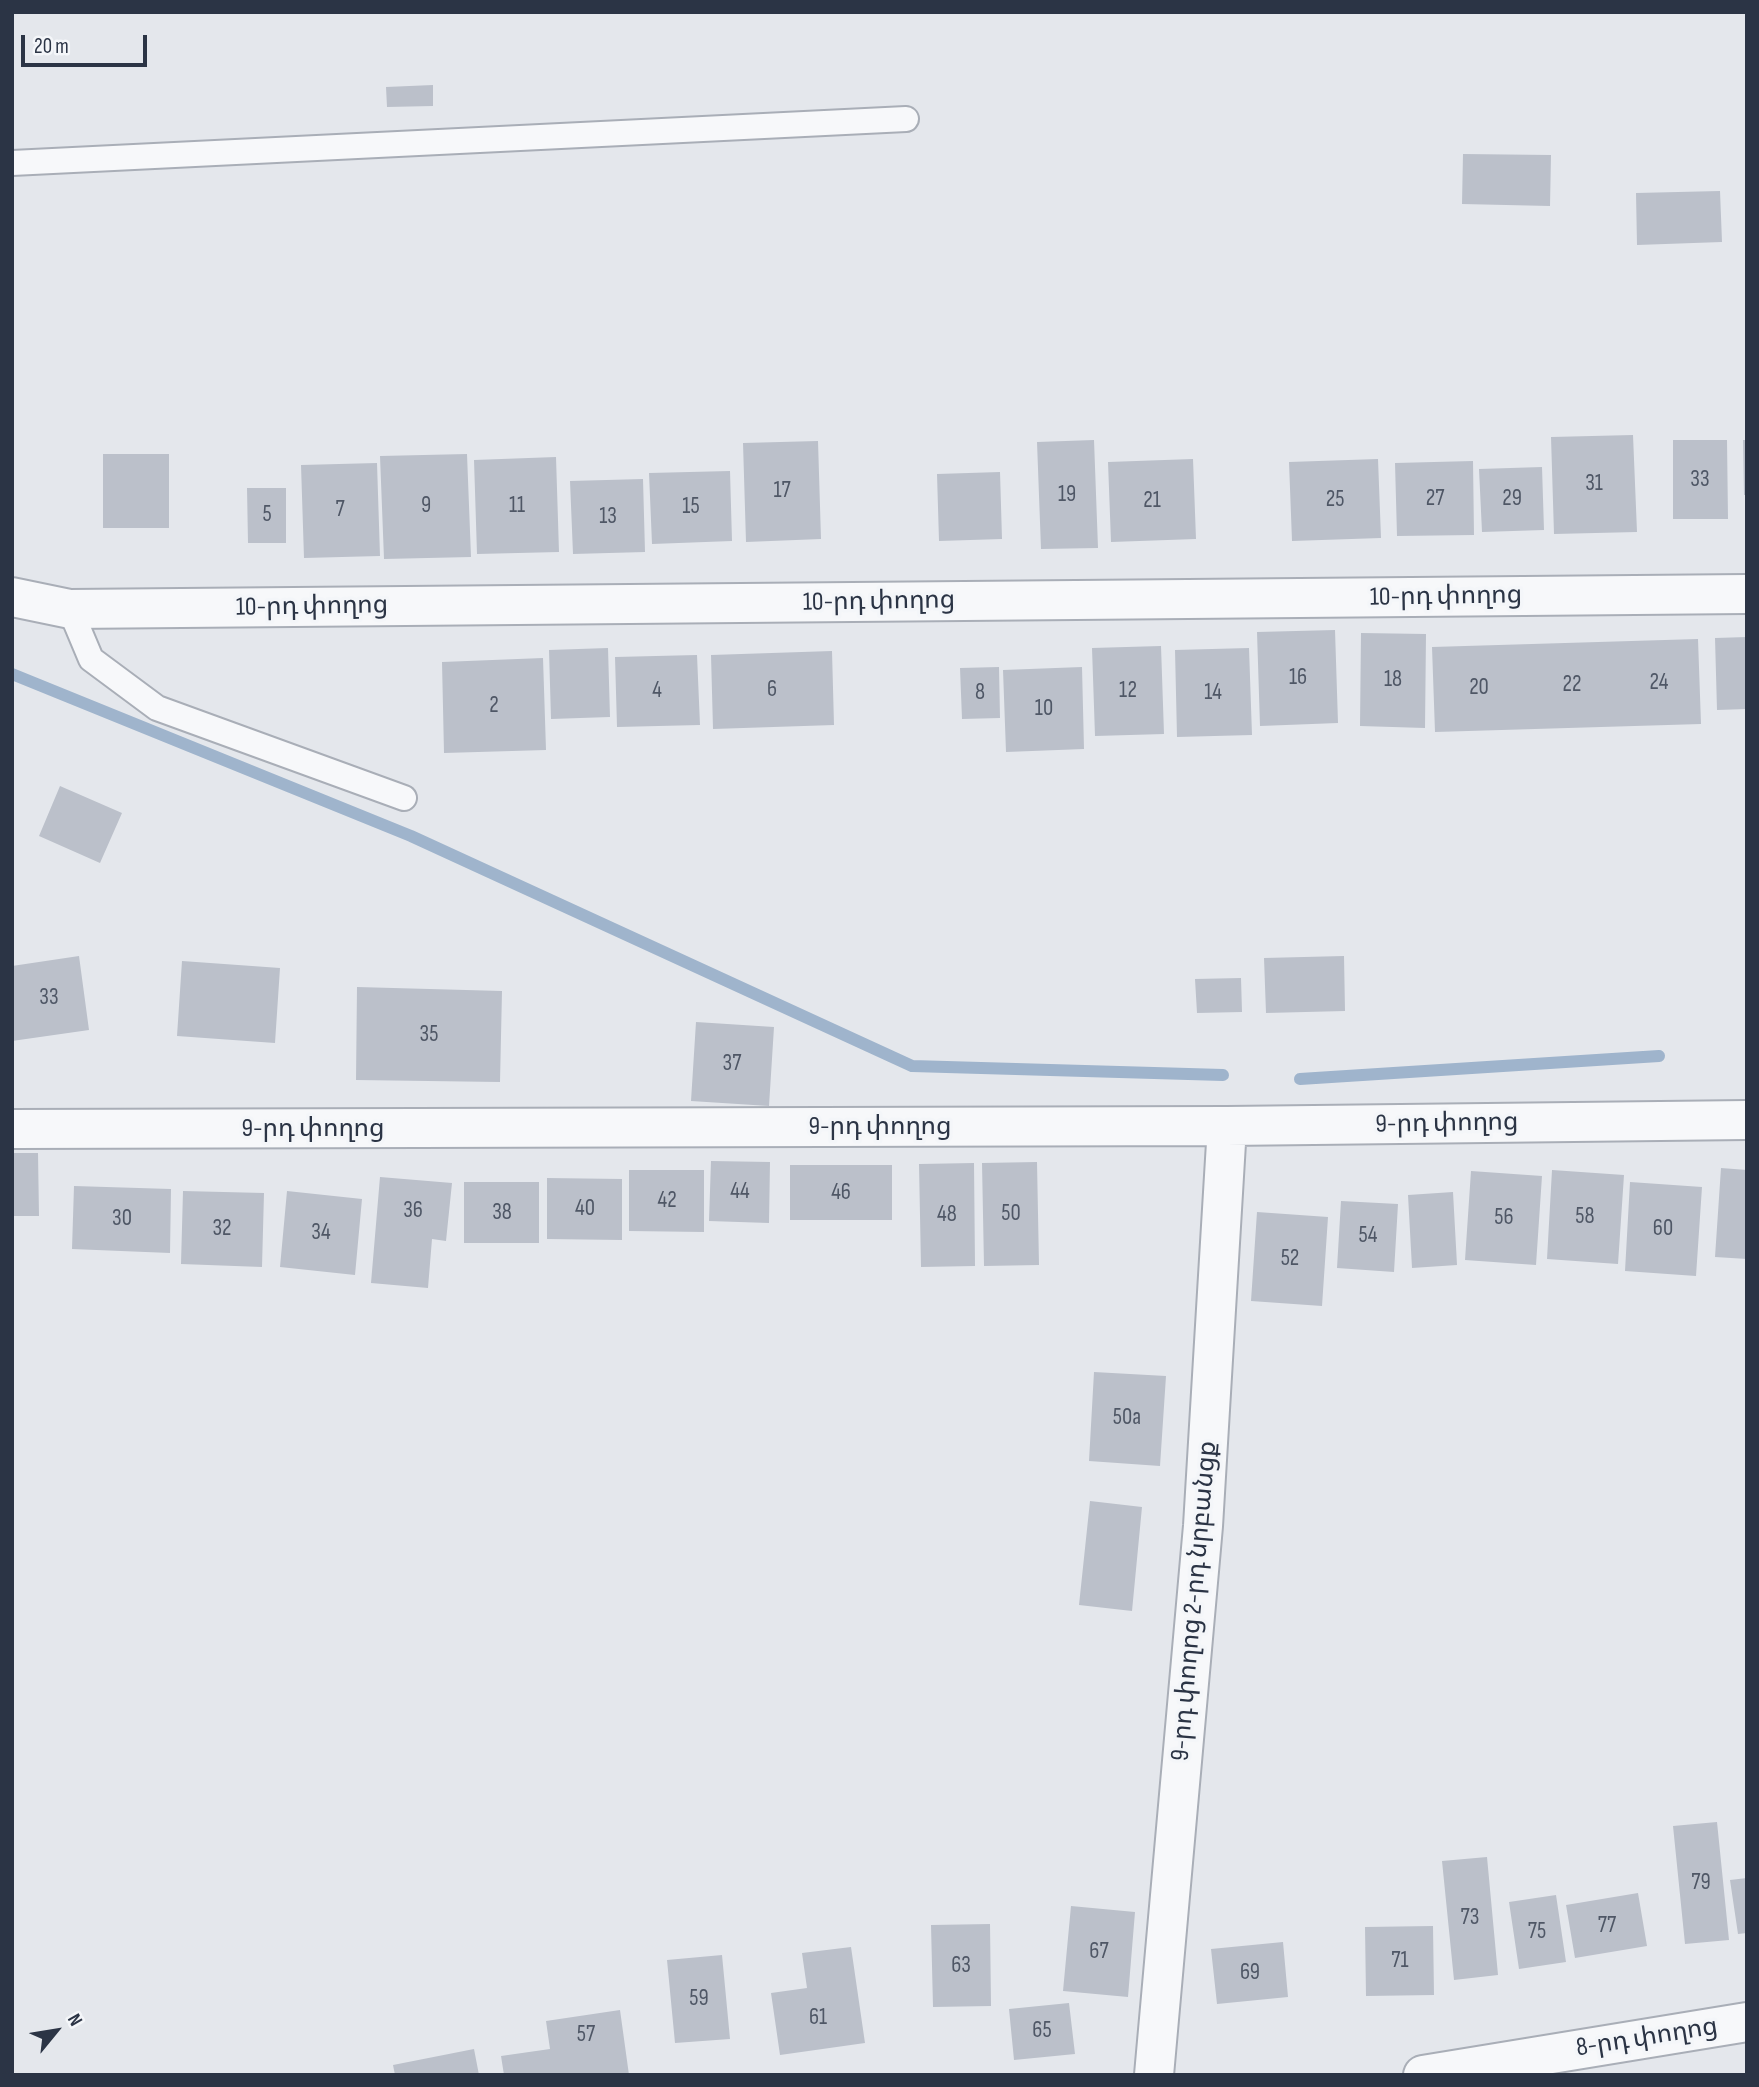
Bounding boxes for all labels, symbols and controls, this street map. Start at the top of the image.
scale bar [24,21,150,65]
text: 20 m [34,34,69,59]
house number: 33 [1690,466,1710,494]
house number: 31 [1585,470,1603,498]
house number: 17 [773,477,791,505]
house number: 19 [1058,481,1076,509]
house number: 27 [1426,485,1444,513]
house number: 29 [1502,485,1522,513]
house number: 25 [1326,486,1344,514]
house number: 21 [1143,487,1161,515]
house number: 9 [421,492,431,520]
house number: 11 [509,492,525,520]
house number: 15 [682,493,700,521]
house number: 7 [335,496,345,524]
house number: 5 [262,501,272,529]
house number: 13 [599,503,617,531]
street label: 10-րդ փողոց [1370,580,1522,614]
street label: 10-րդ փողոց [803,585,955,619]
street label: 10-րդ փողոց [236,590,388,624]
house number: 16 [1289,664,1307,692]
house number: 18 [1384,666,1402,694]
house number: 24 [1650,669,1668,697]
house number: 22 [1563,671,1581,699]
house number: 20 [1469,674,1489,702]
house number: 6 [767,676,777,704]
house number: 4 [652,677,662,705]
house number: 12 [1119,677,1137,705]
house number: 8 [975,679,985,707]
house number: 14 [1204,679,1222,707]
house number: 2 [489,692,499,720]
house number: 10 [1035,695,1053,723]
house number: 33 [39,984,59,1012]
house number: 35 [420,1021,438,1049]
house number: 37 [723,1050,741,1078]
street label: 9-րդ փողոց [1375,1107,1519,1141]
street label: 9-րդ փողոց [808,1111,952,1143]
street label: 9-րդ փողոց [241,1113,385,1145]
house number: 44 [730,1178,750,1206]
house number: 46 [831,1179,851,1207]
house number: 42 [657,1187,677,1215]
house number: 40 [575,1195,595,1223]
house number: 36 [403,1197,423,1225]
house number: 38 [492,1199,512,1227]
house number: 50 [1001,1200,1021,1228]
house number: 48 [937,1201,957,1229]
house number: 58 [1575,1203,1595,1231]
house number: 56 [1494,1204,1514,1232]
house number: 30 [112,1205,132,1233]
house number: 32 [212,1215,232,1243]
house number: 60 [1653,1215,1673,1243]
house number: 34 [311,1219,331,1247]
house number: 54 [1359,1222,1377,1250]
house number: 52 [1281,1245,1299,1273]
house number: 50a [1113,1404,1141,1432]
street label: 9-րդ փողոց 2-րդ նրբանցք [1165,1440,1225,1762]
house number: 79 [1691,1869,1711,1897]
house number: 73 [1461,1904,1479,1932]
house number: 77 [1598,1912,1616,1940]
house number: 75 [1528,1918,1546,1946]
house number: 67 [1089,1938,1109,1966]
house number: 71 [1391,1947,1409,1975]
house number: 63 [951,1952,971,1980]
house number: 69 [1240,1959,1260,1987]
house number: 59 [689,1985,709,2013]
north arrow [21,1996,91,2066]
house number: 61 [809,2004,827,2032]
text: N [62,2010,87,2030]
street label: 8-րդ փողոց [1574,2011,1720,2065]
house number: 65 [1032,2017,1052,2045]
house number: 57 [577,2021,595,2049]

